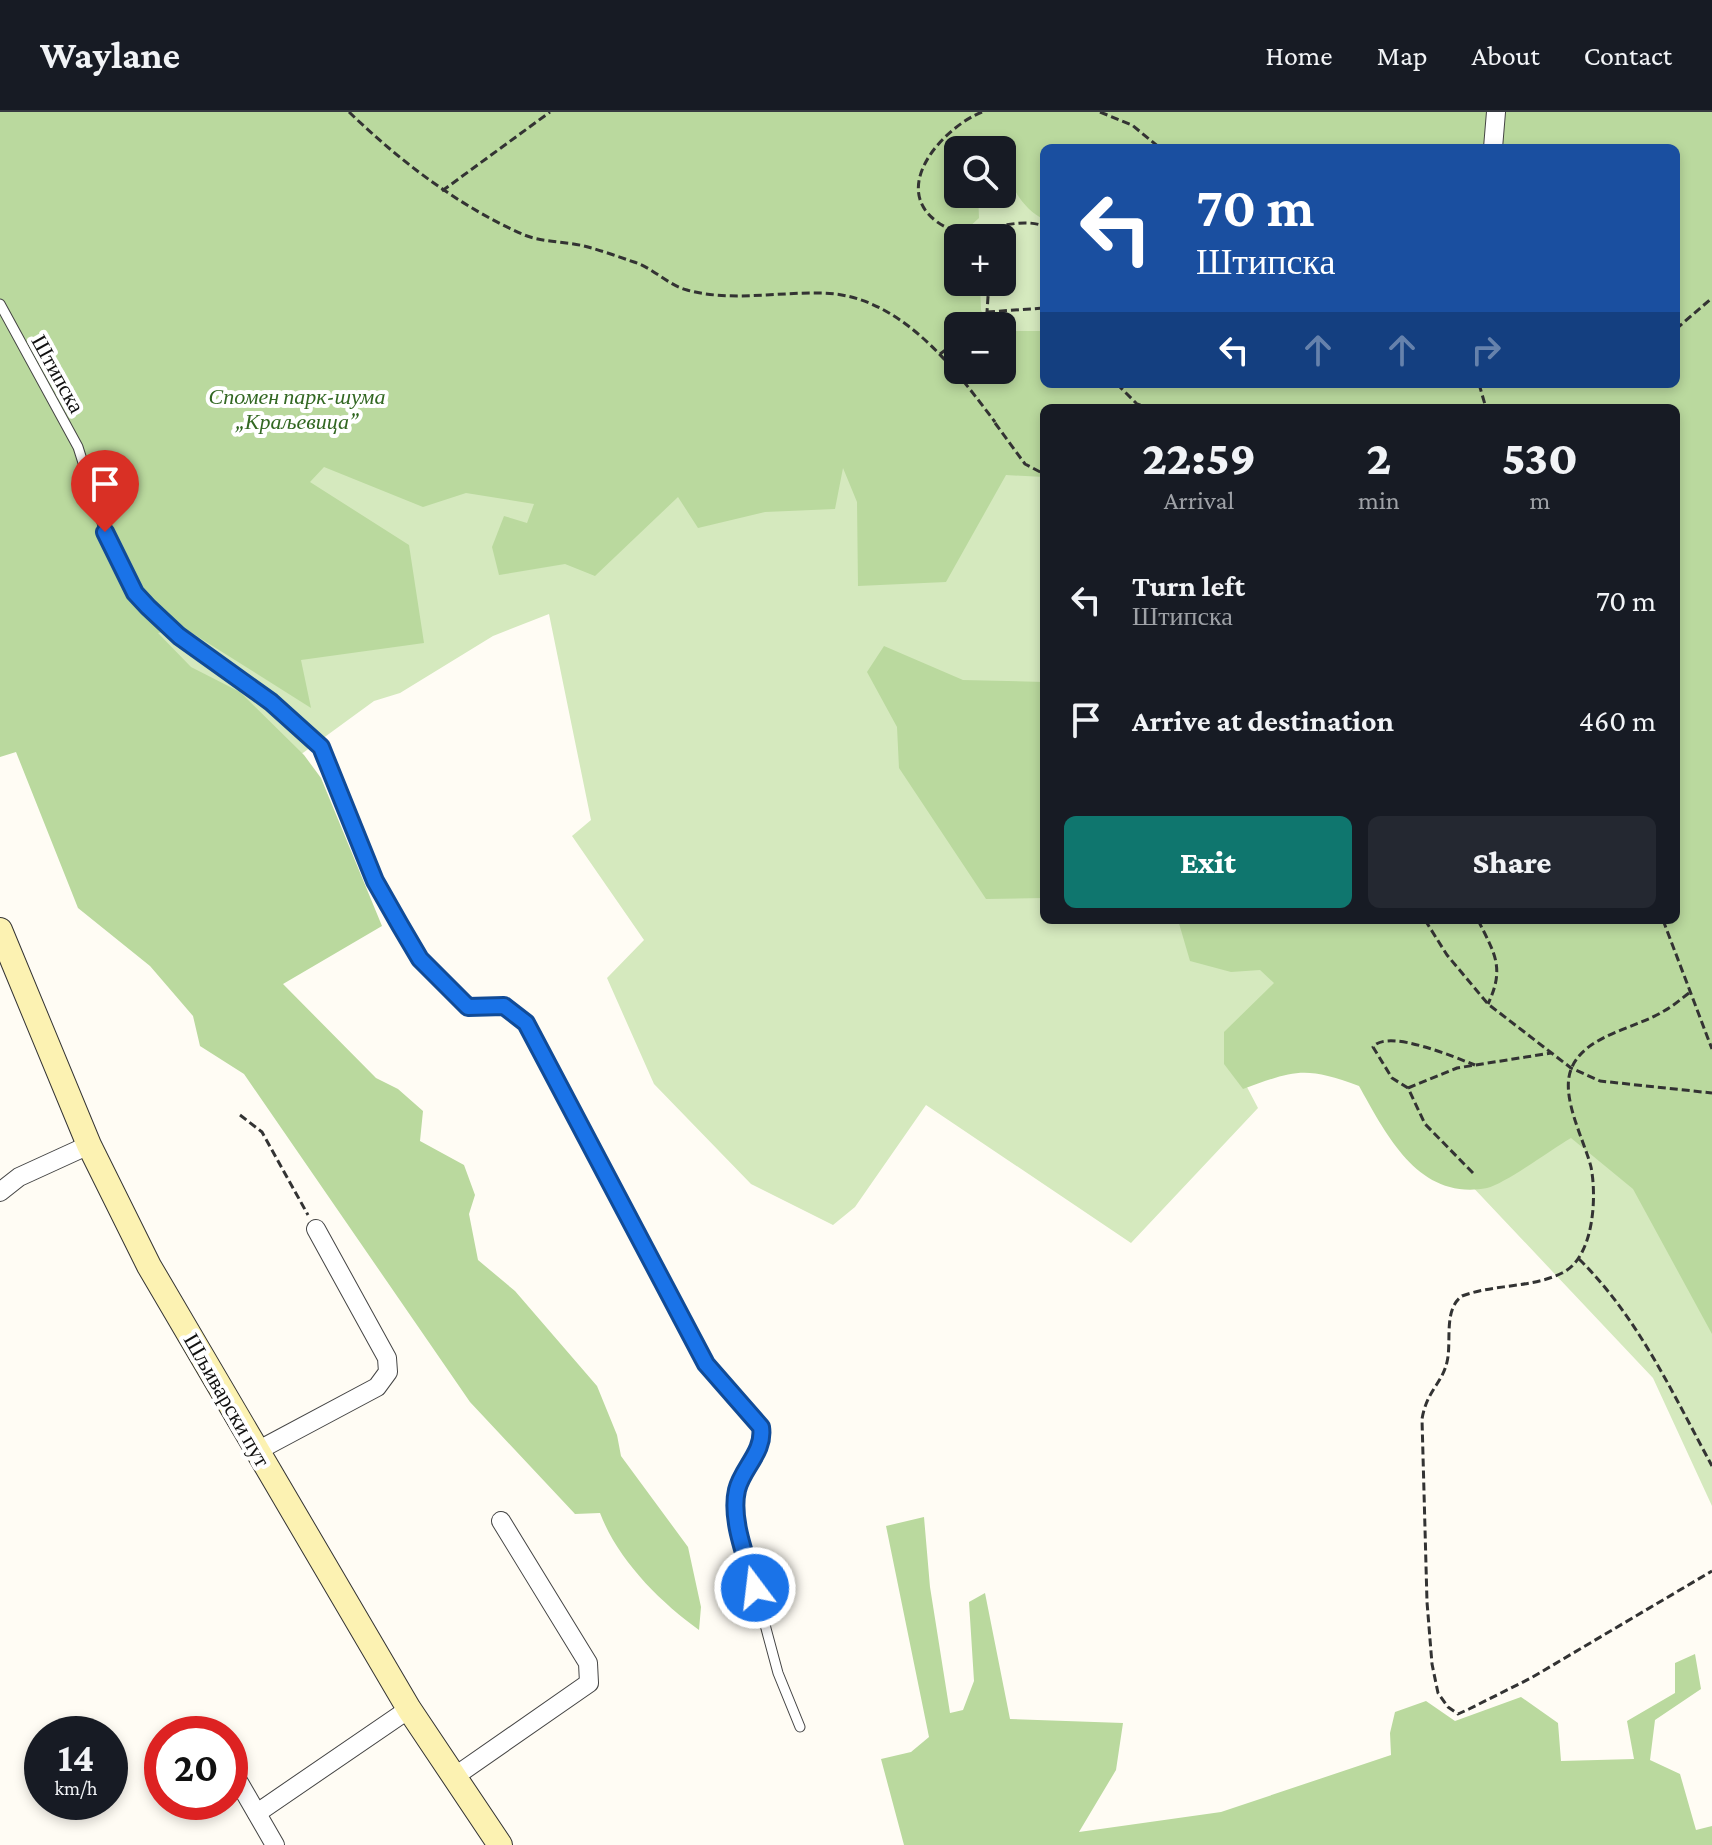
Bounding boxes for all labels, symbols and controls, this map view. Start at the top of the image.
text: Waylane [40,34,180,76]
text: Home [1266,40,1333,71]
text: Map [1377,40,1428,71]
text: About [1472,40,1540,71]
text: Contact [1584,40,1672,71]
map controls [944,136,1016,384]
button: search [944,136,1016,208]
icon: left [1064,176,1168,280]
text: 70 m [1196,176,1315,238]
button: + [944,224,1016,296]
text: Штипска [1196,242,1335,282]
button: − [944,312,1016,384]
icon: left [1212,328,1256,372]
icon: ahead [1296,328,1340,372]
icon: ahead [1380,328,1424,372]
icon: right [1464,328,1508,372]
street label: Штипска [26,331,90,418]
park label: Спомен парк-шума „Краљевица” [209,384,385,434]
text: 22:59 [1142,431,1256,484]
text: 2 [1366,431,1391,484]
text: 530 [1502,431,1578,484]
pin [71,450,139,532]
icon: arrive [83,462,127,506]
text: Arrival [1164,486,1234,515]
text: min [1358,486,1400,515]
text: m [1529,486,1550,515]
text: Turn left [1132,569,1245,602]
icon: left [1064,578,1108,622]
text: 70 m [1596,584,1656,617]
text: Штипска [1132,602,1233,631]
icon: arrive [1064,698,1108,742]
text: Arrive at destination [1132,704,1394,737]
text: 460 m [1579,704,1656,737]
button: Exit [1064,816,1352,908]
button: Share [1368,816,1656,908]
street label: Шљиварски пут [179,1329,275,1471]
position arrow [713,1546,797,1630]
speed limit sign: 20 [144,1716,248,1820]
text: 14 [58,1735,94,1780]
text: km/h [54,1777,98,1799]

